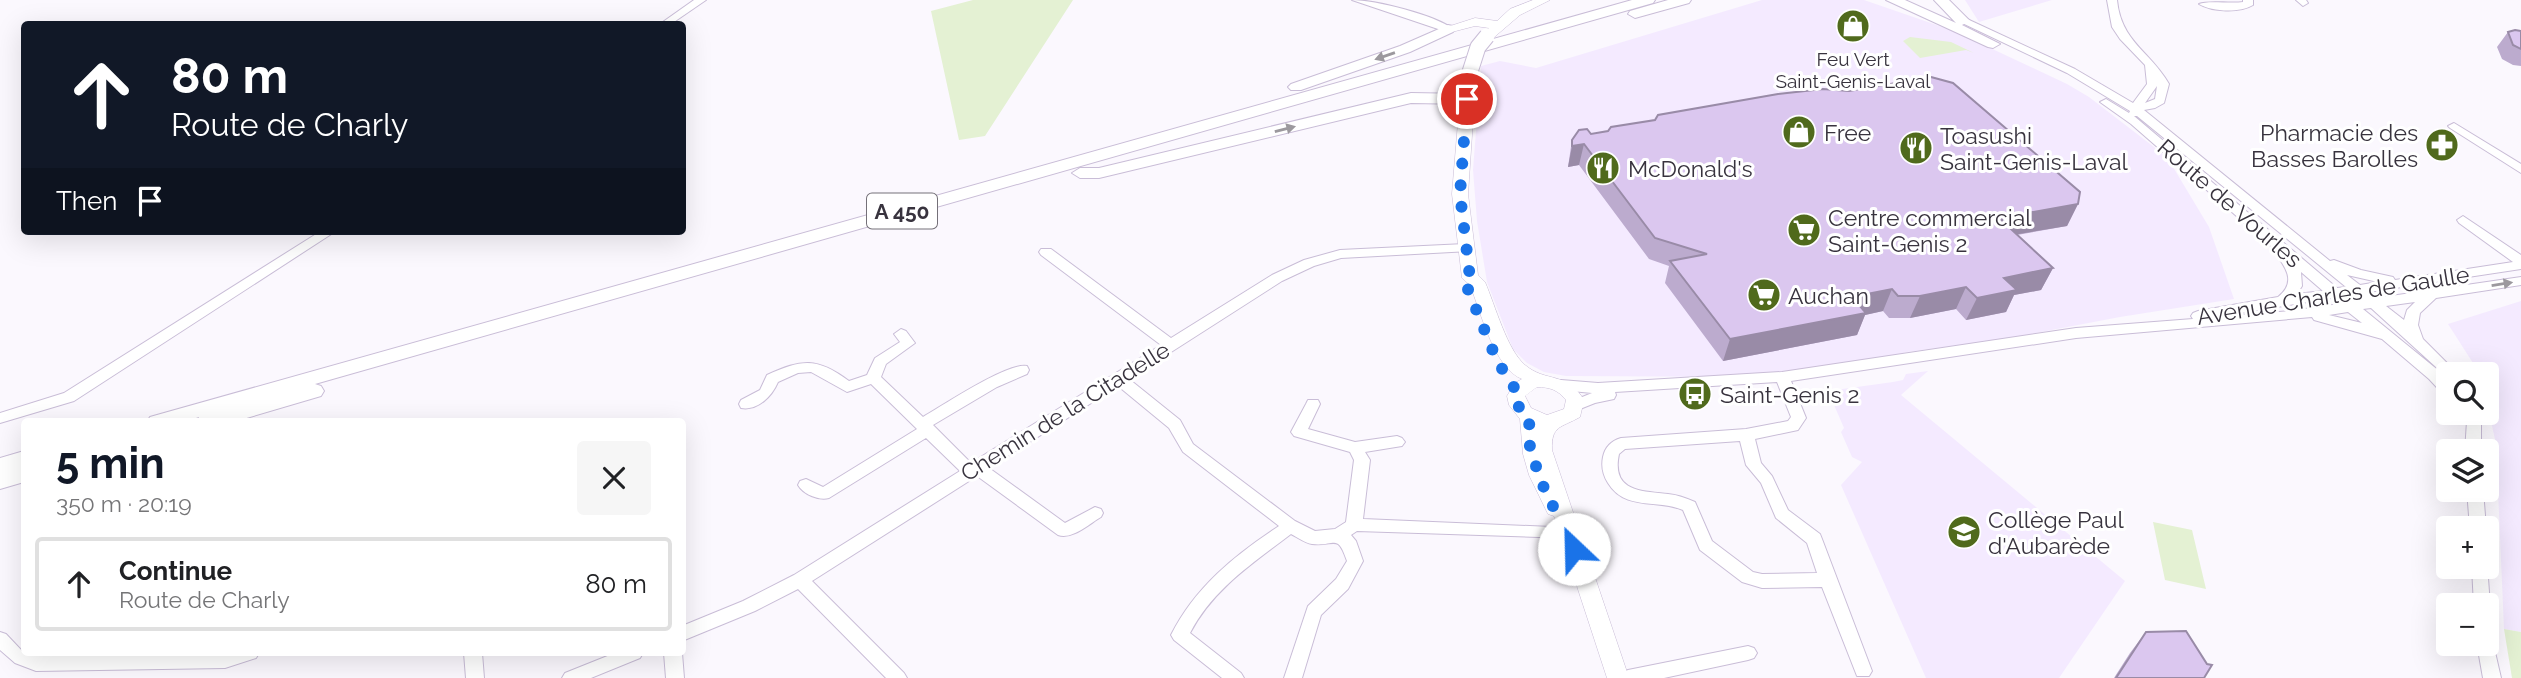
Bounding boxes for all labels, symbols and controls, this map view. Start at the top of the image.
shop icon: Feu Vert Saint-Genis-Laval [1834,7,1872,45]
text: 80 m [171,47,288,104]
place label: Feu Vert Saint-Genis-Laval [1775,48,1931,92]
icon: ahead [56,49,147,140]
one-way arrow [1375,51,1396,62]
pin [1437,69,1497,129]
icon: arrive [1448,80,1486,118]
text: Route de Charly [171,106,408,143]
shop icon: Free [1780,113,1818,151]
place label: Free [1824,119,1871,146]
place label: Pharmacie des Basses Barolles [2251,119,2418,172]
place label: Toasushi Saint-Genis-Laval [1940,122,2128,175]
one-way arrow [1275,123,1297,134]
pharmacy icon: Pharmacie des Basses Barolles [2423,126,2461,164]
restaurant icon: Toasushi Saint-Genis-Laval [1897,129,1935,167]
street label: Route de Vourles [2152,133,2308,273]
restaurant icon: McDonald's [1584,149,1622,187]
place label: McDonald's [1628,155,1753,182]
icon: arrive [131,182,169,220]
text: Then [56,186,117,216]
road number: A 450 [867,194,937,228]
place label: Centre commercial Saint-Genis 2 [1828,204,2032,257]
supermarket icon: Centre commercial Saint-Genis 2 [1785,211,1823,249]
street label: Avenue Charles de Gaulle [2195,260,2471,330]
supermarket icon: Auchan [1745,276,1783,314]
one-way arrow [2491,278,2513,289]
place label: Auchan [1788,282,1869,309]
street label: Chemin de la Citadelle [956,336,1174,486]
map controls [2436,362,2499,656]
button: search [2436,362,2499,425]
bus stop icon: Saint-Genis 2 [1676,375,1714,413]
place label: Saint-Genis 2 [1720,381,1860,408]
text: 5 min [56,439,165,488]
button: layers [2436,439,2499,502]
button: close [577,441,651,515]
text: 350 m · 20:19 [56,490,192,517]
place label: Collège Paul d'Aubarède [1988,506,2124,559]
position arrow [1537,512,1611,586]
school or university icon: Collège Paul d'Aubarède [1945,513,1983,551]
button: + [2436,516,2499,579]
text: Continue [119,556,232,586]
icon: ahead [60,565,98,603]
text: 80 m [585,569,647,599]
text: Route de Charly [119,586,290,613]
button: − [2436,593,2499,656]

